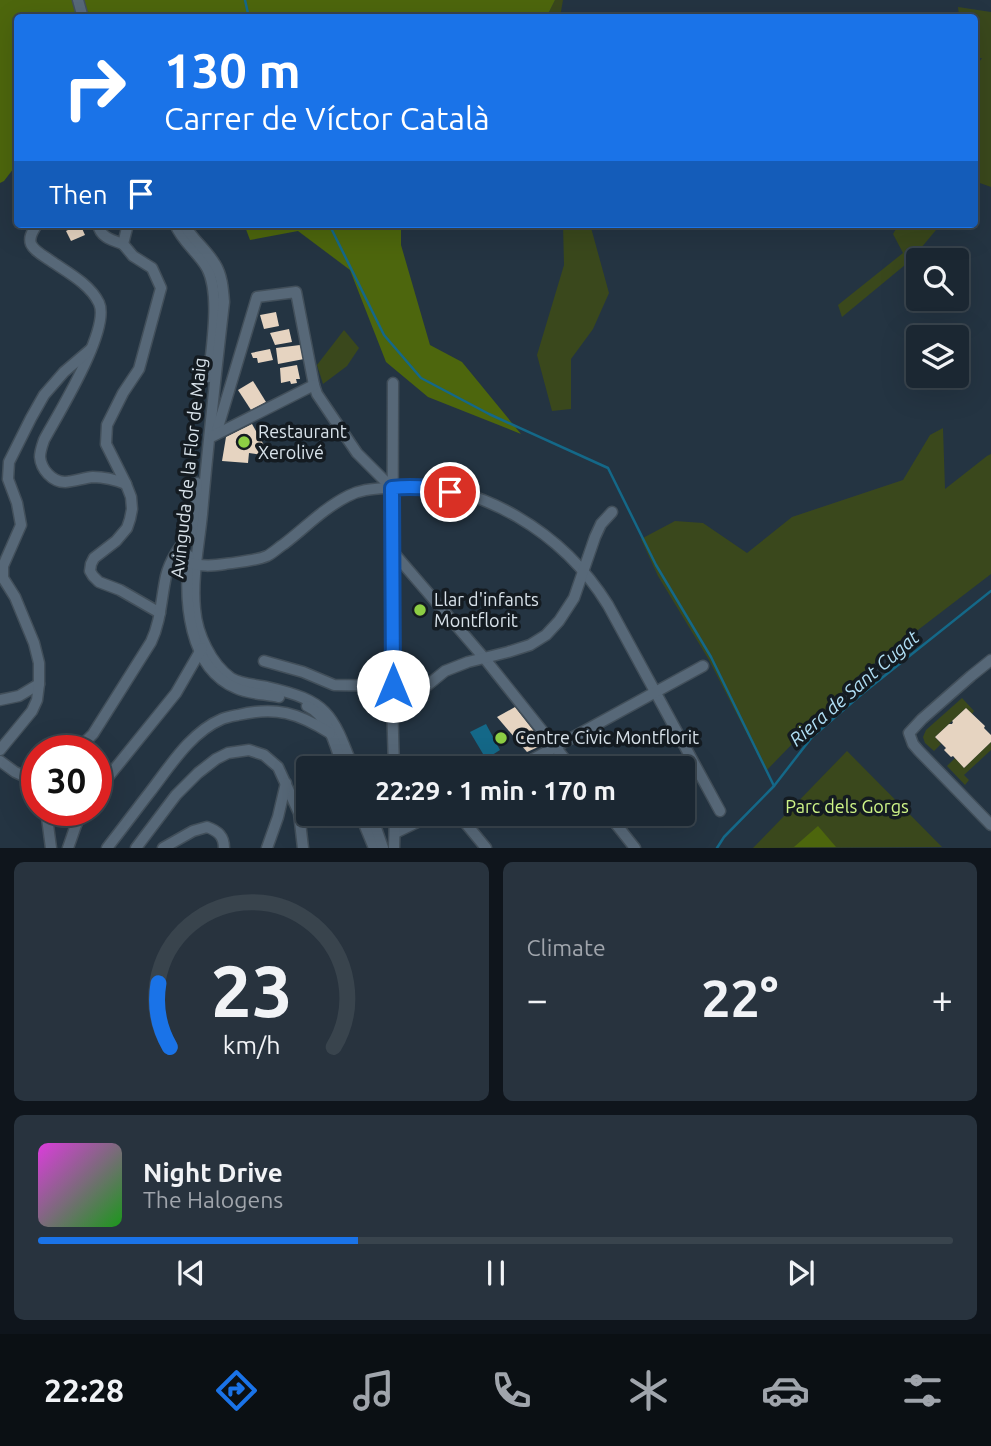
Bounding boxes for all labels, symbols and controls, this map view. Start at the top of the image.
icon: right [49,42,140,133]
text: 130 m [164,42,301,97]
text: Carrer de Víctor Català [164,100,490,136]
icon: arrive [122,175,160,213]
text: Then [49,180,108,209]
map controls [906,248,969,388]
button: search [906,248,969,311]
button: layers [906,325,969,388]
street label: Avinguda de la Flor de Maig [166,356,210,579]
place label: Restaurant Xerolivé [258,421,347,462]
marker: Restaurant Xerolivé [236,434,252,450]
pin [420,462,480,522]
icon: arrive [431,473,469,511]
place label: Llar d'infants Montflorit [434,589,539,630]
marker: Llar d'infants Montflorit [412,602,428,618]
water label: Riera de Sant Cugat [785,625,924,750]
position arrow [356,649,430,723]
place label: Centre Civic Montflorit [515,727,699,747]
marker: Centre Civic Montflorit [493,730,509,746]
speed limit sign: 30 [21,735,112,826]
text: 22:29 · 1 min · 170 m [375,776,616,805]
park label: Parc dels Gorgs [785,796,909,816]
text: Climate [527,935,606,960]
text: 23 [210,950,292,1032]
text: 22° [701,969,778,1027]
text: − [527,978,548,1020]
text: + [932,978,953,1020]
text: km/h [222,1031,280,1059]
text: Night Drive [143,1158,283,1187]
text: The Halogens [143,1187,283,1212]
icon: previous [172,1254,210,1292]
icon: pause [477,1254,515,1292]
icon: next [782,1254,820,1292]
icon: directions [212,1366,261,1415]
icon: music [349,1366,398,1415]
icon: phone [487,1366,536,1415]
icon: climate [624,1366,673,1415]
icon: car [761,1366,810,1415]
icon: filters [898,1366,947,1415]
text: 22:28 [44,1372,124,1408]

